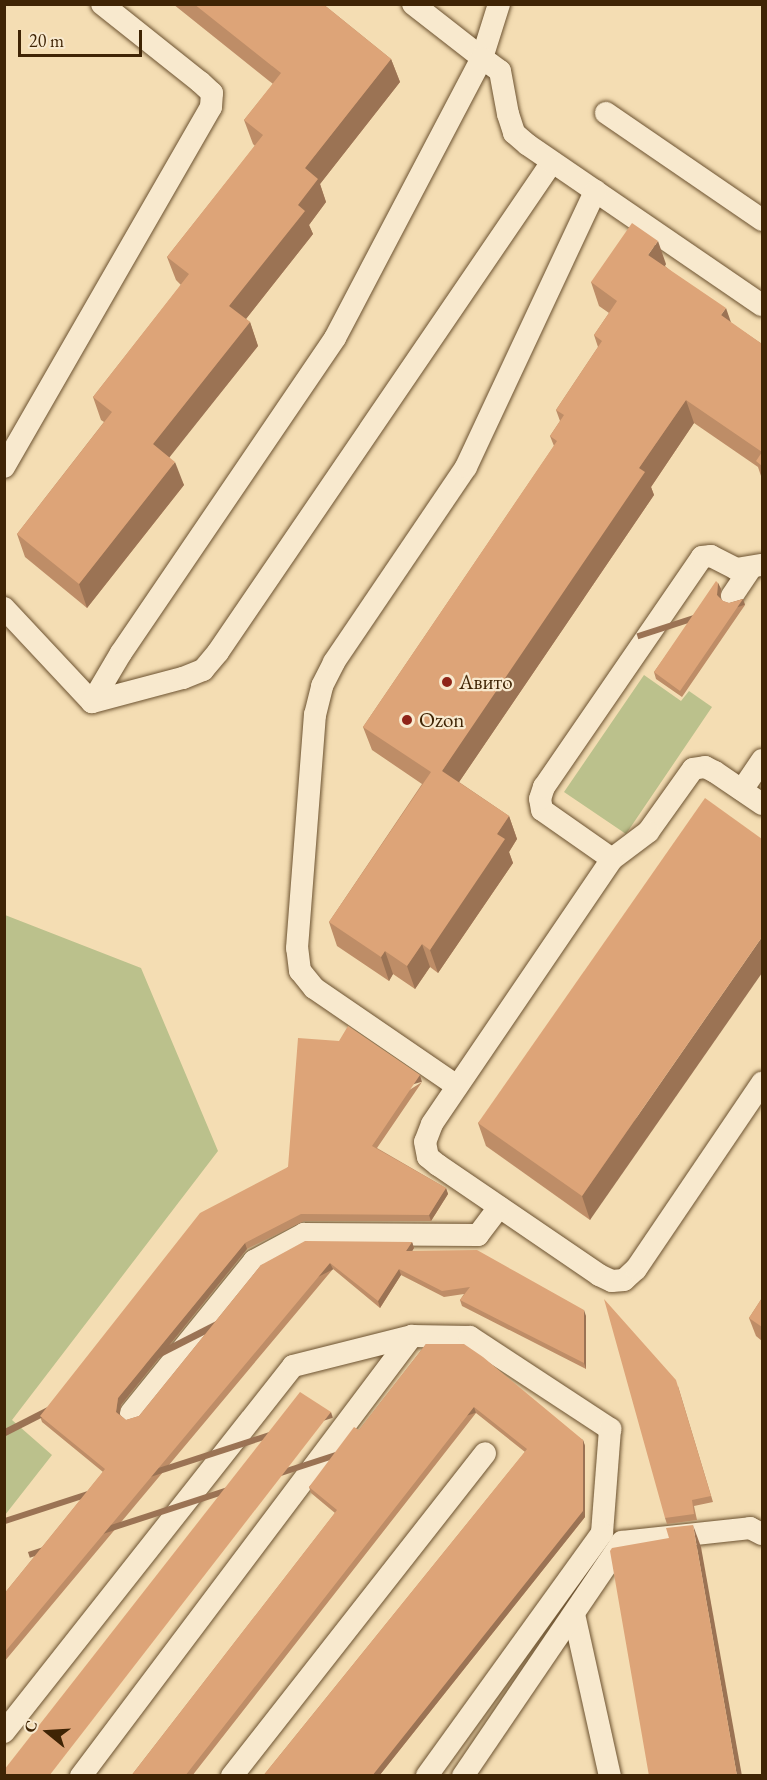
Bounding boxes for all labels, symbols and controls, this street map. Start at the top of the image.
scale bar [21,18,146,56]
text: 20 m [29,29,64,52]
place label: Авито [459,669,513,695]
marker: Авито [440,675,454,689]
place label: Ozon [419,707,464,733]
marker: Ozon [400,713,414,727]
north arrow [18,1702,78,1762]
text: С [19,1718,42,1735]

